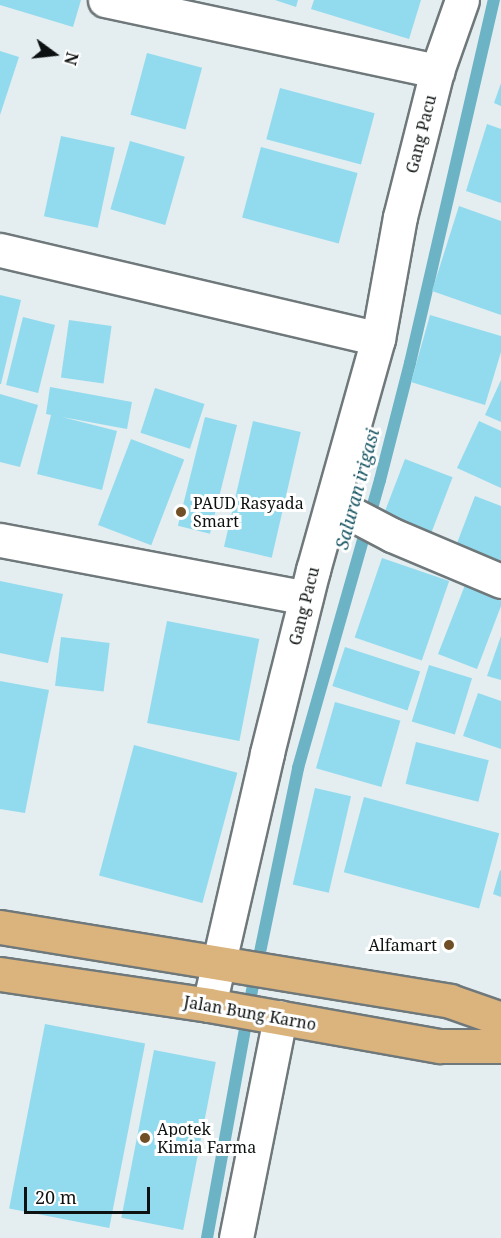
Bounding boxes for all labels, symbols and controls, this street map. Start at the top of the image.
north arrow [24,24,84,84]
text: N [59,50,84,68]
street label: Gang Pacu [402,93,440,175]
water label: Saluran irigasi [331,426,383,552]
place label: PAUD Rasyada Smart [193,493,304,531]
marker: PAUD Rasyada Smart [174,505,188,519]
street label: Gang Pacu [285,565,323,647]
place label: Alfamart [369,935,437,955]
marker: Alfamart [442,938,456,952]
street label: Jalan Bung Karno [182,992,318,1034]
place label: Apotek Kimia Farma [157,1119,256,1157]
marker: Apotek Kimia Farma [138,1131,152,1145]
scale bar [27,1175,153,1213]
text: 20 m [35,1185,77,1209]

